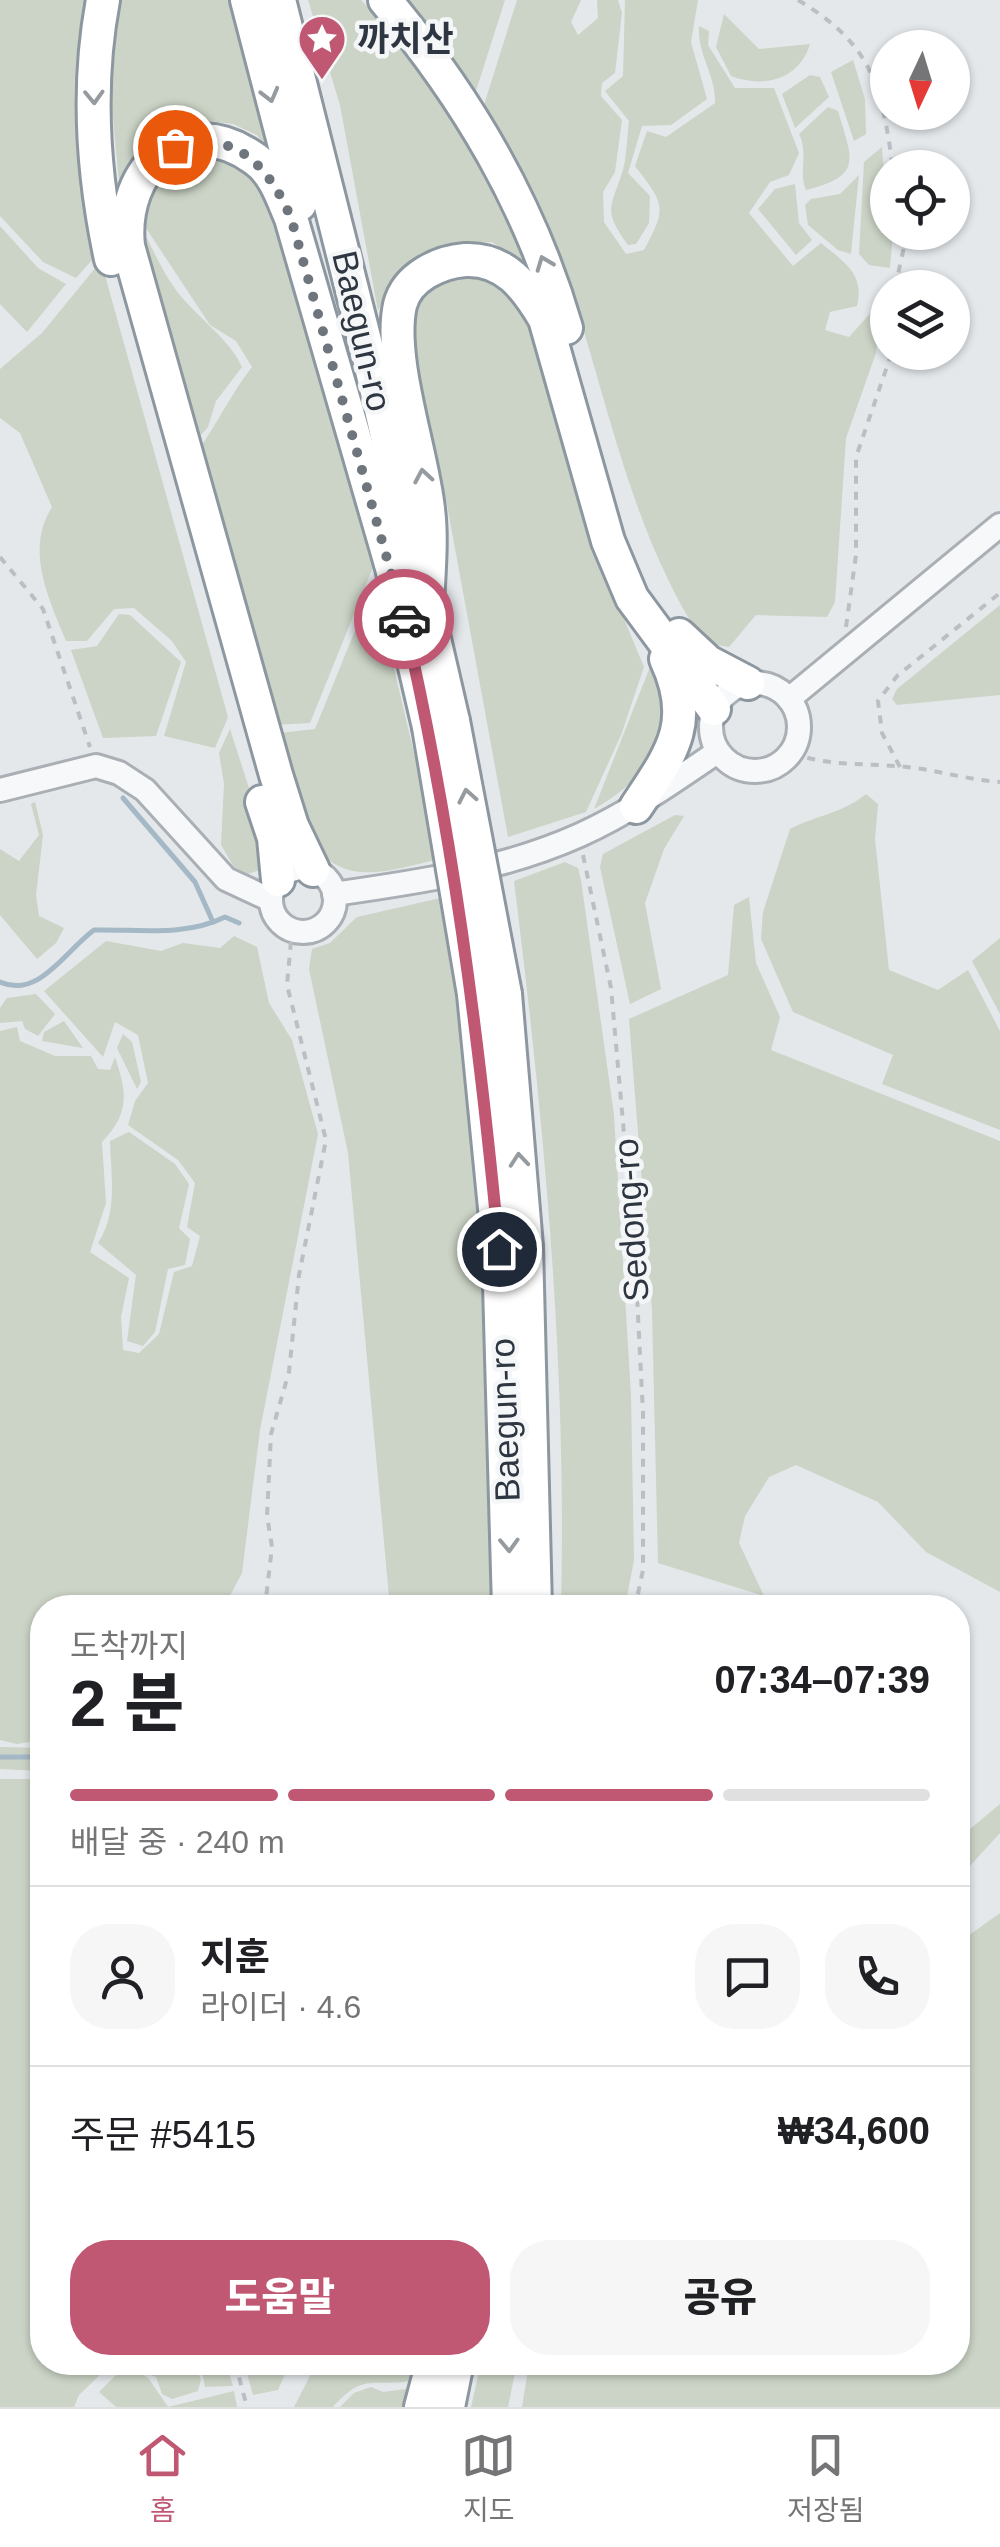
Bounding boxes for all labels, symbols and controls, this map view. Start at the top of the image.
place icon: 까치산 [296,13,348,81]
place label: 까치산 [357,19,454,58]
north arrow [870,30,970,130]
map controls [870,30,970,370]
one-way arrow [259,86,280,103]
one-way arrow [83,89,104,105]
pin [133,105,218,190]
icon: bag [148,120,203,175]
button: locate [870,150,970,250]
street label: Baegun-ro [325,247,400,415]
one-way arrow [536,256,556,273]
button: layers [870,270,970,370]
one-way arrow [413,468,434,485]
courier [354,569,454,669]
icon: car [377,592,432,647]
one-way arrow [457,787,478,804]
street label: Sedong-ro [605,1137,656,1303]
one-way arrow [508,1152,530,1168]
pin [457,1207,542,1292]
icon: home [472,1222,527,1277]
street label: Baegun-ro [482,1338,527,1502]
one-way arrow [499,1538,520,1554]
text: 도착까지 [70,1628,188,1664]
text: 07:34–07:39 [714,1659,930,1701]
text: 2 분 [70,1667,184,1740]
text: 배달 중 · 240 m [70,1824,285,1860]
button: person [70,1924,175,2029]
button: chat [695,1924,800,2029]
button: phone [825,1924,930,2029]
text: 지훈 [200,1936,270,1978]
text: 라이더 · 4.6 [200,1989,361,2025]
text: ₩34,600 [778,2110,930,2152]
text: 주문 #5415 [70,2114,256,2156]
button: 도움말 [70,2240,490,2355]
button: 공유 [510,2240,930,2355]
tab: 홈 [135,2428,190,2528]
tab: 지도 [461,2428,516,2528]
tab: 저장됨 [787,2428,865,2528]

